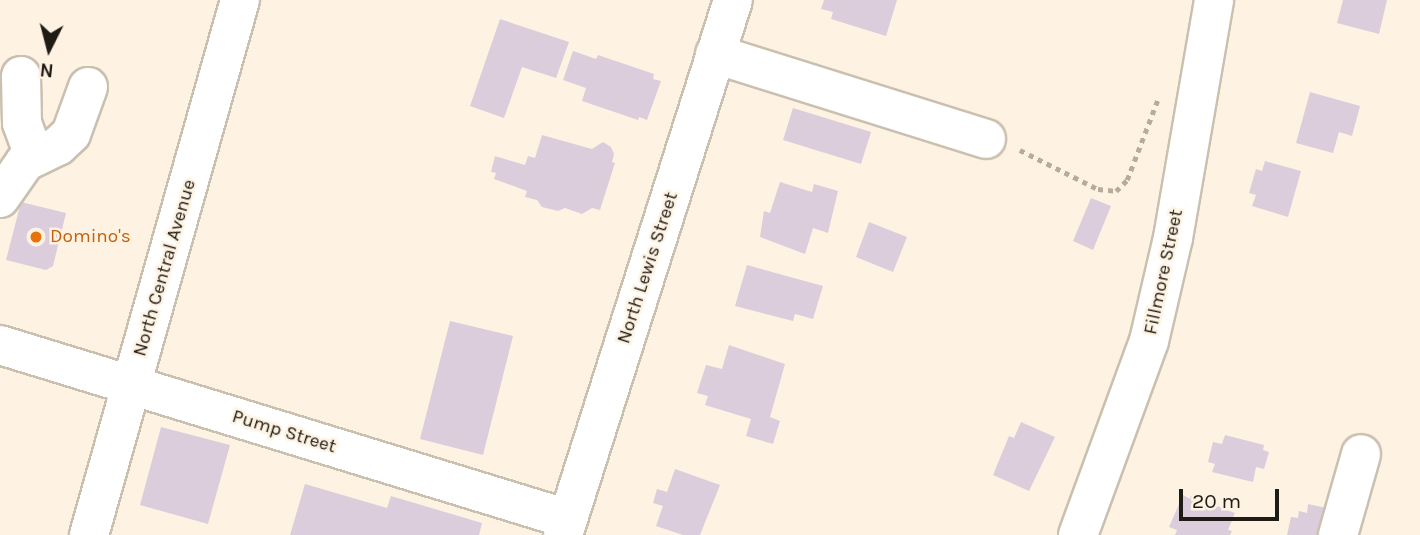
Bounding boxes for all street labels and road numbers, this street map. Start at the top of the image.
street label: North Central Avenue [129,177,201,359]
street label: North Lewis Street [613,189,683,347]
street label: Fillmore Street [1140,207,1188,337]
street label: Pump Street [229,405,339,459]

